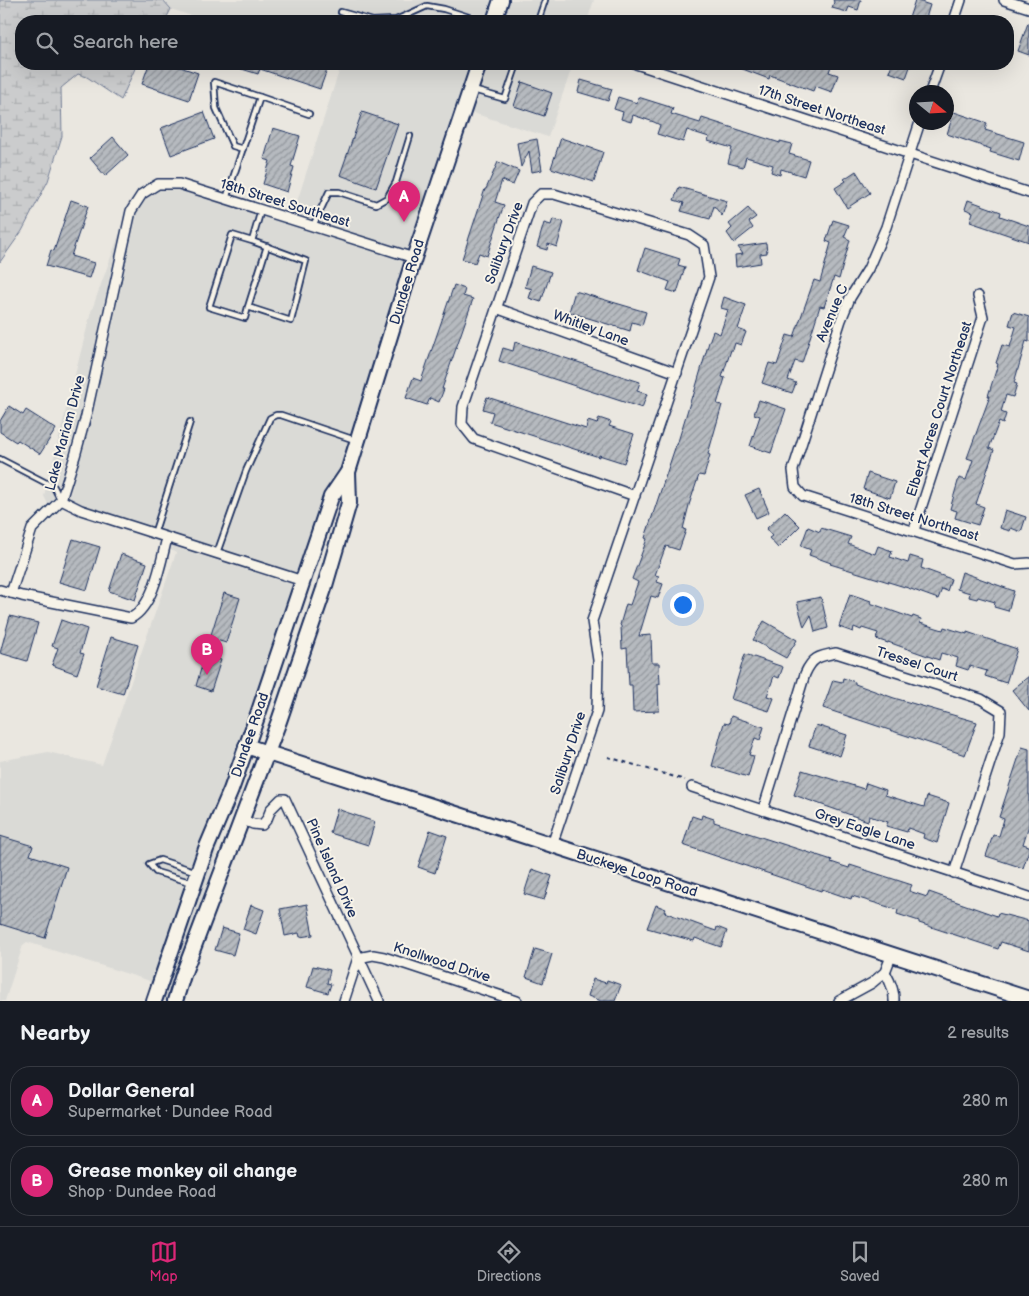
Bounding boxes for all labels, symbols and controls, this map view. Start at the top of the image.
search box [15,15,1014,70]
icon: search [33,29,61,57]
text: Search here [73,31,178,54]
street label: 17th Street Northeast [756,81,889,139]
north arrow [909,85,954,130]
street label: 18th Street Southeast [218,175,353,231]
pin: A [388,181,420,222]
street label: Salibury Drive [481,200,527,286]
street label: Dundee Road [386,237,428,327]
street label: Avenue C [812,282,852,344]
street label: Whitley Lane [551,306,631,350]
street label: Elbert Acres Court Northeast [903,319,976,499]
street label: Lake Mariam Drive [41,373,89,493]
street label: 18th Street Northeast [847,489,981,545]
your location [670,592,696,618]
pin: B [191,634,223,675]
street label: Tressel Court [874,643,961,685]
street label: Dundee Road [228,691,272,779]
street label: Salibury Drive [547,709,589,797]
street label: Grey Eagle Lane [813,805,917,853]
street label: Pine Island Drive [302,816,362,920]
street label: Buckeye Loop Road [574,845,700,901]
street label: Knollwood Drive [391,938,493,986]
text: Nearby [20,1021,90,1046]
text: 2 results [947,1024,1009,1043]
text: Dollar General [68,1080,194,1103]
text: A [32,1092,42,1111]
text: 280 m [962,1092,1008,1111]
text: Supermarket · Dundee Road [68,1103,272,1122]
text: Grease monkey oil change [68,1160,297,1183]
text: B [31,1172,43,1191]
text: 280 m [962,1172,1008,1191]
text: Shop · Dundee Road [68,1183,216,1202]
tab: Map [150,1238,178,1285]
tab: Directions [477,1238,541,1285]
tab: Saved [840,1238,879,1285]

